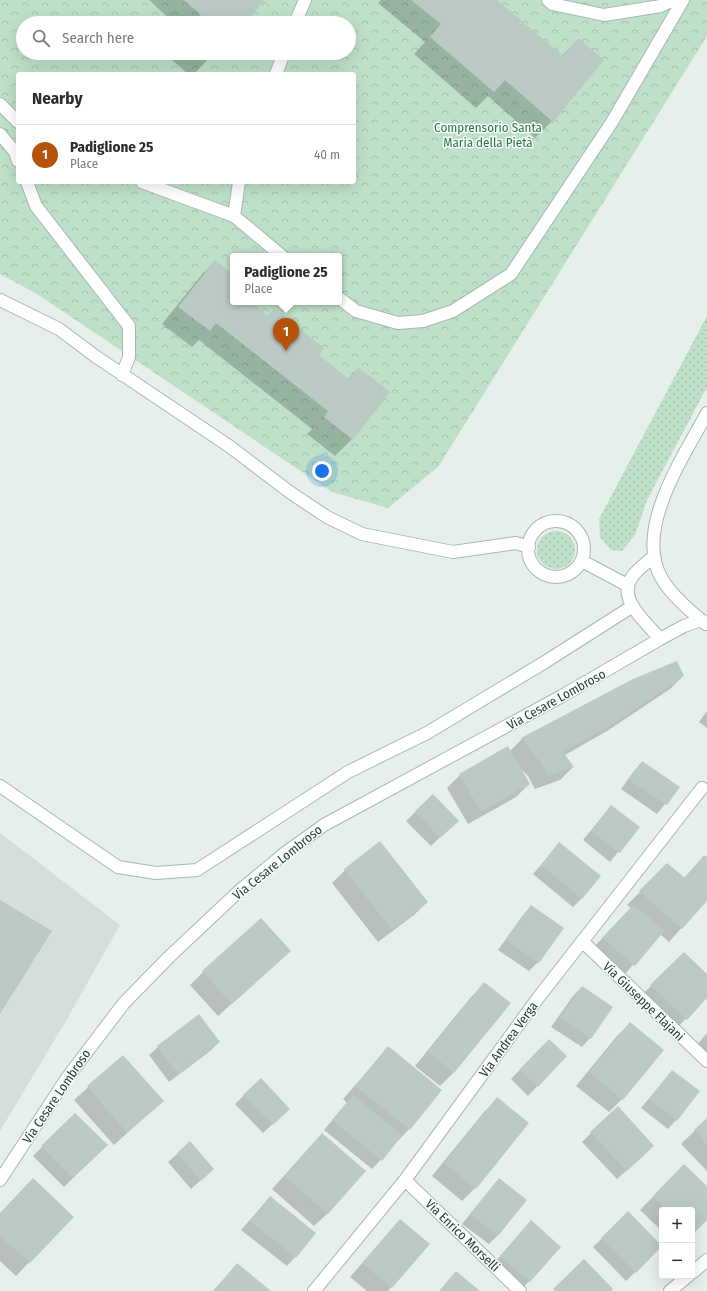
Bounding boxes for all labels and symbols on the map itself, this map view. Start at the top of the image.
park label: Comprensorio Santa Maria della Pietà [434,120,542,150]
pin: 1 [273,318,299,351]
your location [312,461,332,481]
street label: Via Cesare Lombroso [504,666,608,733]
street label: Via Cesare Lombroso [230,822,325,903]
street label: Via Giuseppe Flajani [600,959,687,1044]
street label: Via Andrea Verga [476,999,541,1080]
street label: Via Cesare Lombroso [19,1046,94,1146]
street label: Via Enrico Morselli [422,1196,503,1275]

